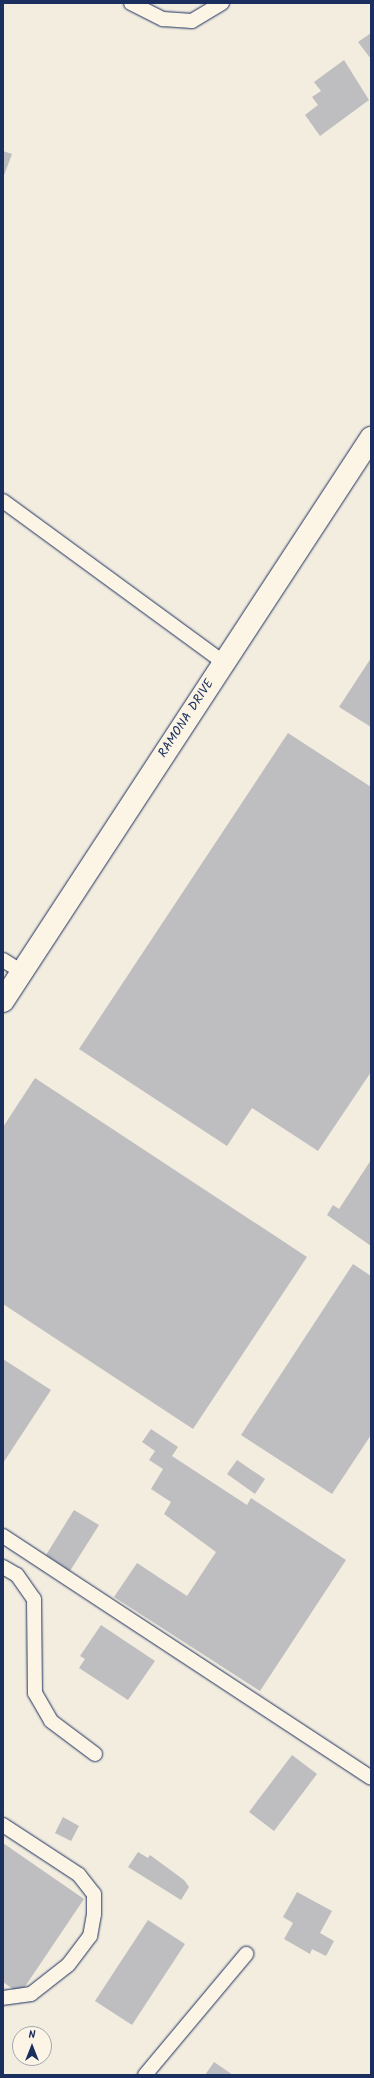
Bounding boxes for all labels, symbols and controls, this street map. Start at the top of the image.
street label: RAMONA DRIVE [156,677,218,761]
north arrow [12,2026,52,2066]
text: N [29,2026,35,2044]

